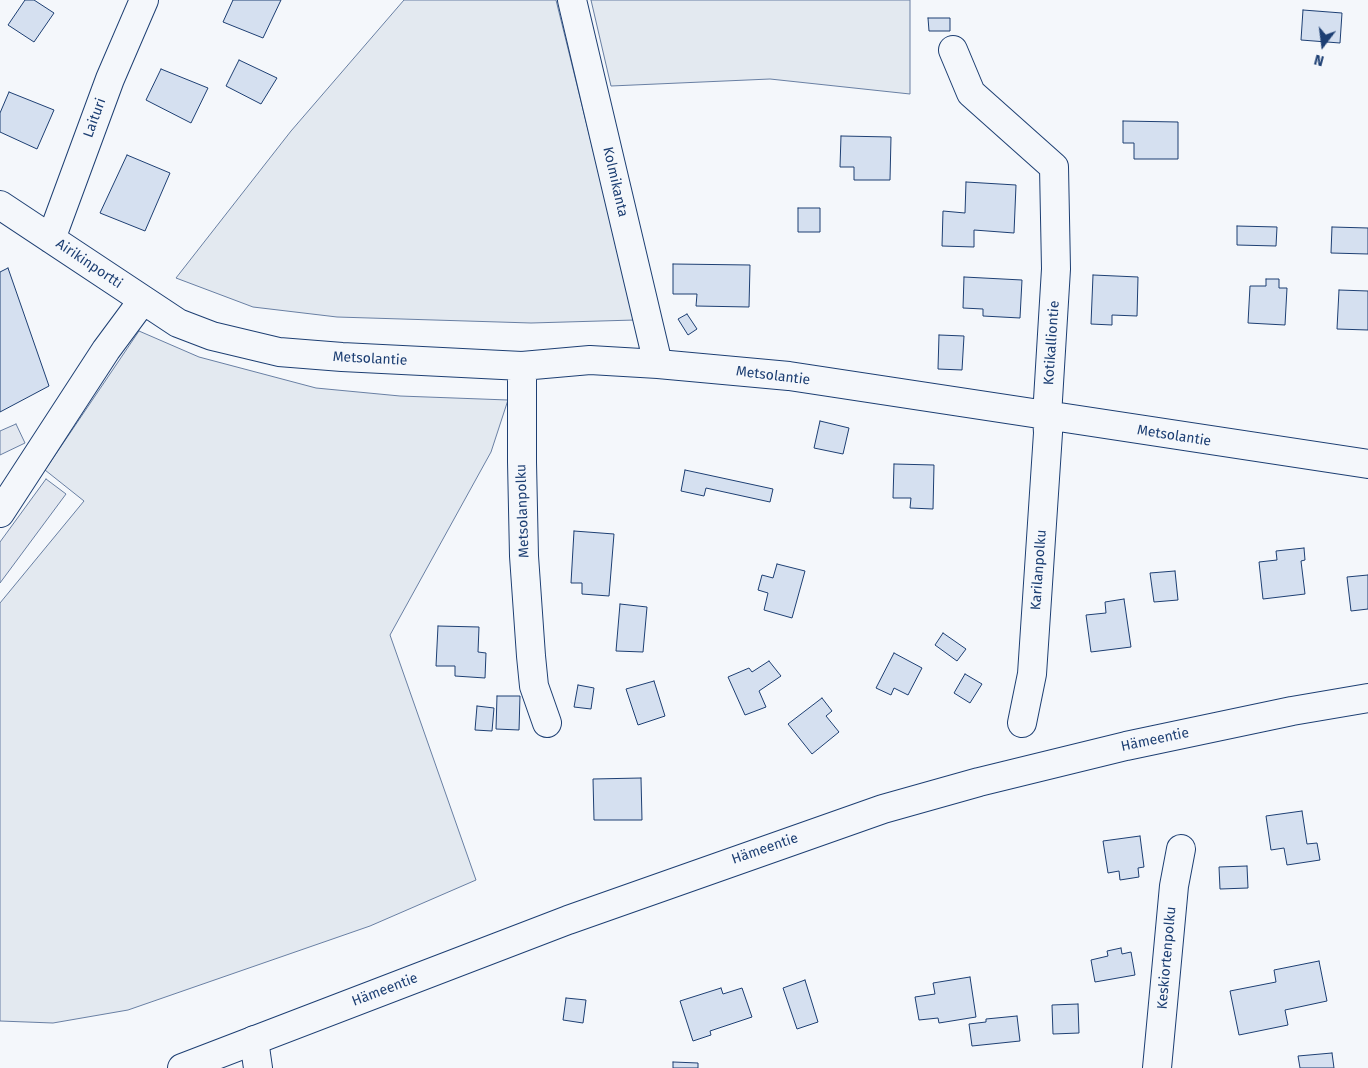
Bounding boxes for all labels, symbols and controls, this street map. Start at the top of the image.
north arrow [1298,20,1348,70]
text: N [1312,51,1326,69]
street label: Laituri [80,96,110,140]
street label: Kolmikanta [599,145,631,219]
street label: Airikinportti [53,236,125,292]
street label: Kotikalliontie [1041,300,1063,386]
street label: Metsolantie [332,349,408,369]
street label: Metsolantie [735,363,811,389]
street label: Metsolantie [1136,422,1212,450]
street label: Metsolanpolku [513,464,533,558]
street label: Karilanpolku [1028,529,1050,611]
street label: Hämeentie [1119,725,1191,755]
street label: Hämeentie [730,830,800,868]
street label: Keskiortenpolku [1154,906,1180,1010]
street label: Hämeentie [350,970,420,1010]

